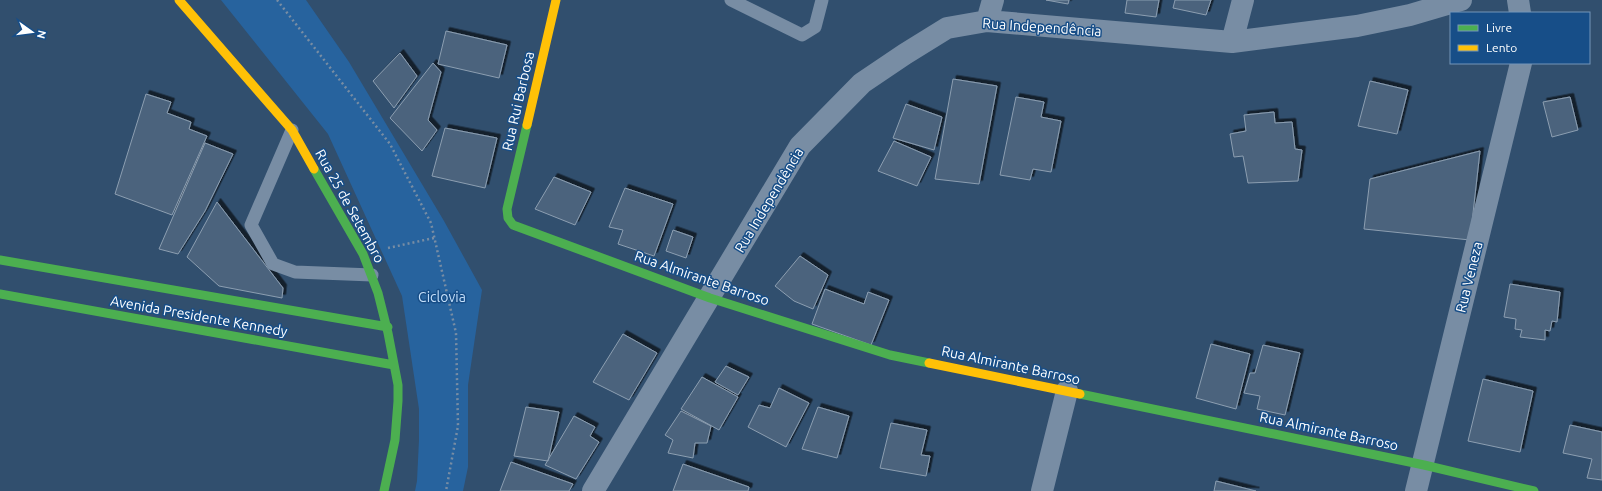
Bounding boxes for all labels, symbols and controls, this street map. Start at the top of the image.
north arrow [12,12,52,52]
legend [1450,12,1590,64]
street label: Rua Independência [982,15,1102,39]
text: Livre [1486,21,1512,34]
text: N [35,29,49,40]
text: Lento [1486,41,1517,54]
street label: Rua Rui Barbosa [499,50,537,152]
street label: Rua Independência [731,145,807,255]
street label: Rua 25 de Setembro [312,146,388,266]
street label: Rua Veneza [1452,240,1486,314]
street label: Rua Almirante Barroso [633,247,771,309]
park label: Ciclovia [418,289,466,305]
street label: Avenida Presidente Kennedy [109,293,289,339]
street label: Rua Almirante Barroso [940,342,1082,388]
street label: Rua Almirante Barroso [1258,408,1400,454]

